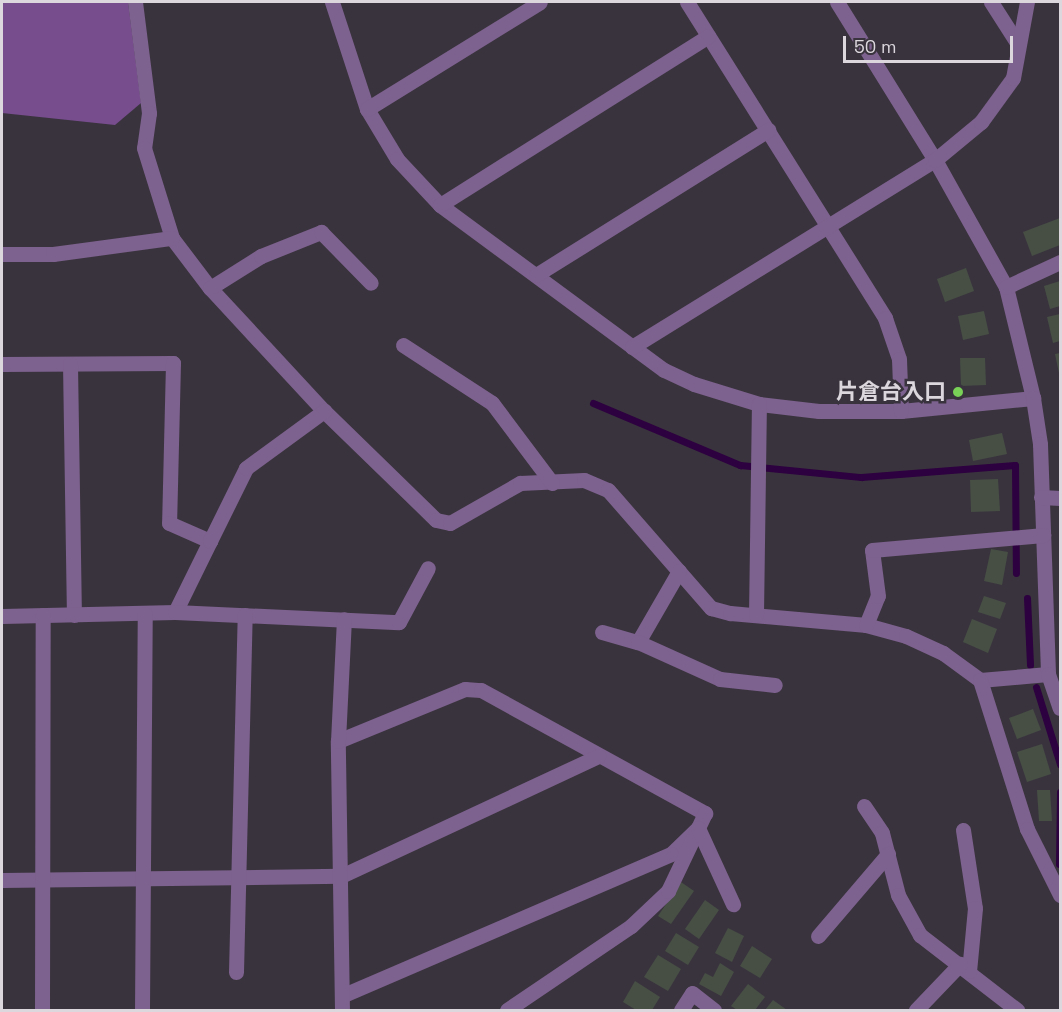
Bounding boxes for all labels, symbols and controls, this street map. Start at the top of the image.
scale bar [846,24,1016,62]
text: 50 m [854,35,896,58]
place label: 片倉台入口 [836,379,946,405]
marker: 片倉台入口 [951,385,965,399]

